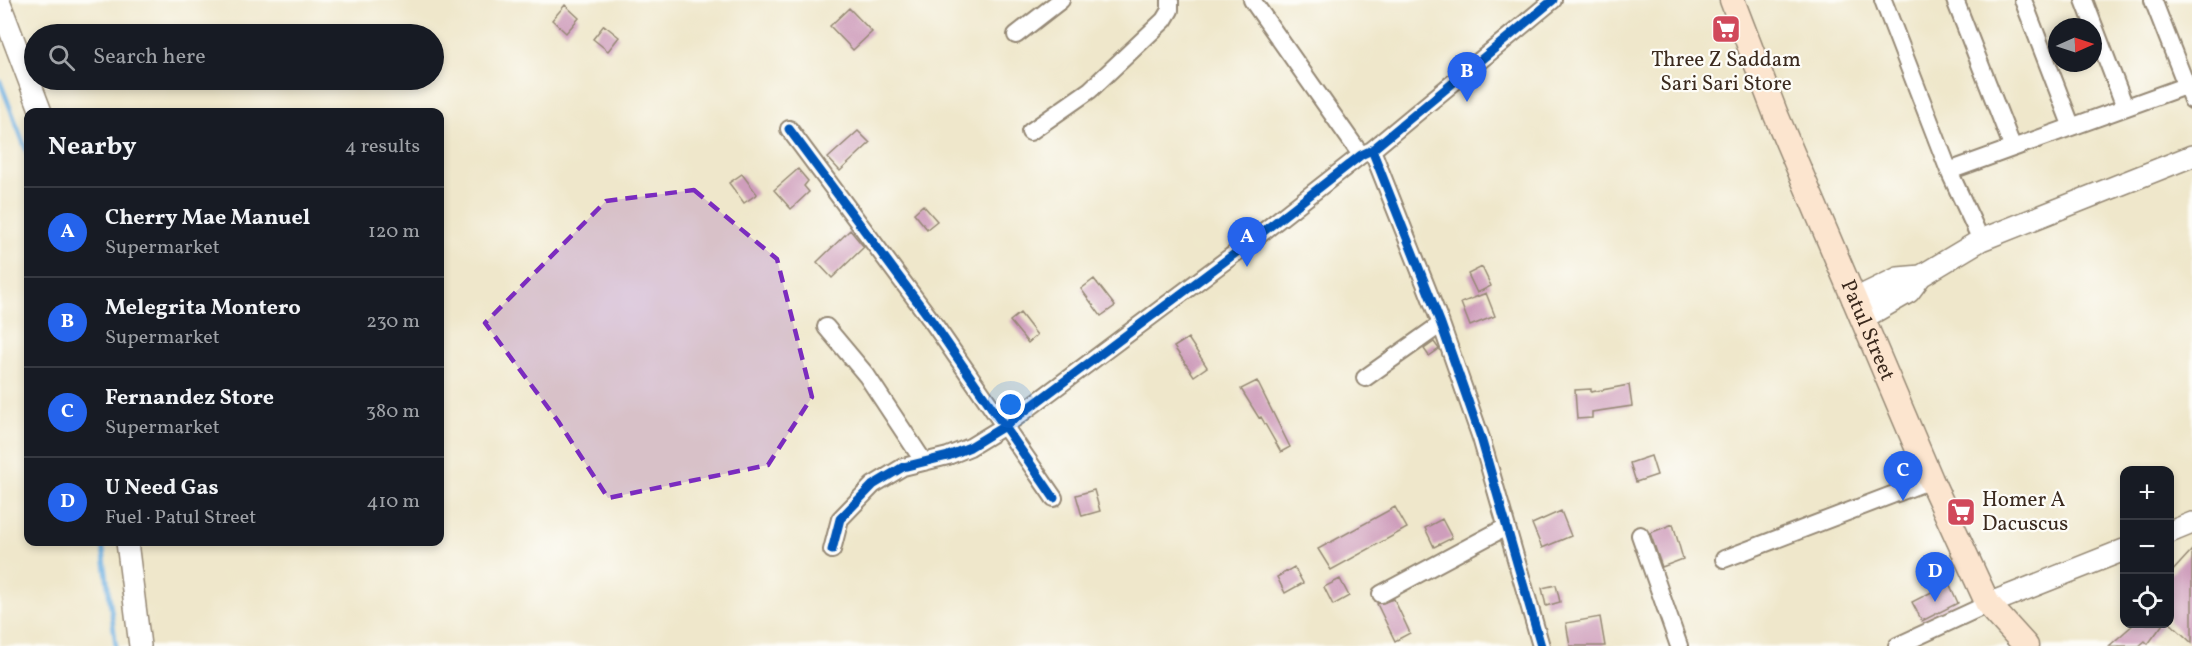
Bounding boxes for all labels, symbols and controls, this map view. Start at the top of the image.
supermarket icon: Three Z Saddam Sari Sari Store [1710,13,1742,45]
north arrow [2048,18,2102,72]
search box [24,24,444,90]
icon: search [45,41,78,74]
text: Search here [93,42,206,73]
place label: Three Z Saddam Sari Sari Store [1651,46,1801,99]
pin: B [1448,52,1486,102]
text: Nearby [48,129,137,165]
text: 4 results [345,133,420,161]
text: Cherry Mae Manuel [105,203,310,234]
text: A [60,218,75,246]
text: 120 m [368,218,420,246]
pin: A [1228,218,1266,267]
text: Supermarket [105,234,220,262]
street label: Patul Street [1833,275,1902,385]
text: Melegrita Montero [105,293,301,324]
text: B [61,308,74,336]
text: 230 m [366,308,420,336]
text: Supermarket [105,324,220,352]
text: Fernandez Store [105,383,274,414]
your location [996,390,1025,419]
text: C [61,398,74,426]
text: 380 m [366,398,420,426]
text: Supermarket [105,414,220,442]
pin: C [1884,452,1922,501]
map controls [2120,466,2174,628]
button: + [2120,466,2174,520]
text: U Need Gas [105,473,219,504]
place label: Homer A Dacuscus [1982,486,2068,539]
text: D [60,488,75,516]
text: 410 m [367,488,420,516]
supermarket icon: Homer A Dacuscus [1945,496,1977,528]
text: Fuel · Patul Street [105,504,256,532]
button: − [2120,520,2174,574]
pin: D [1916,552,1954,602]
button: locate [2120,574,2174,628]

